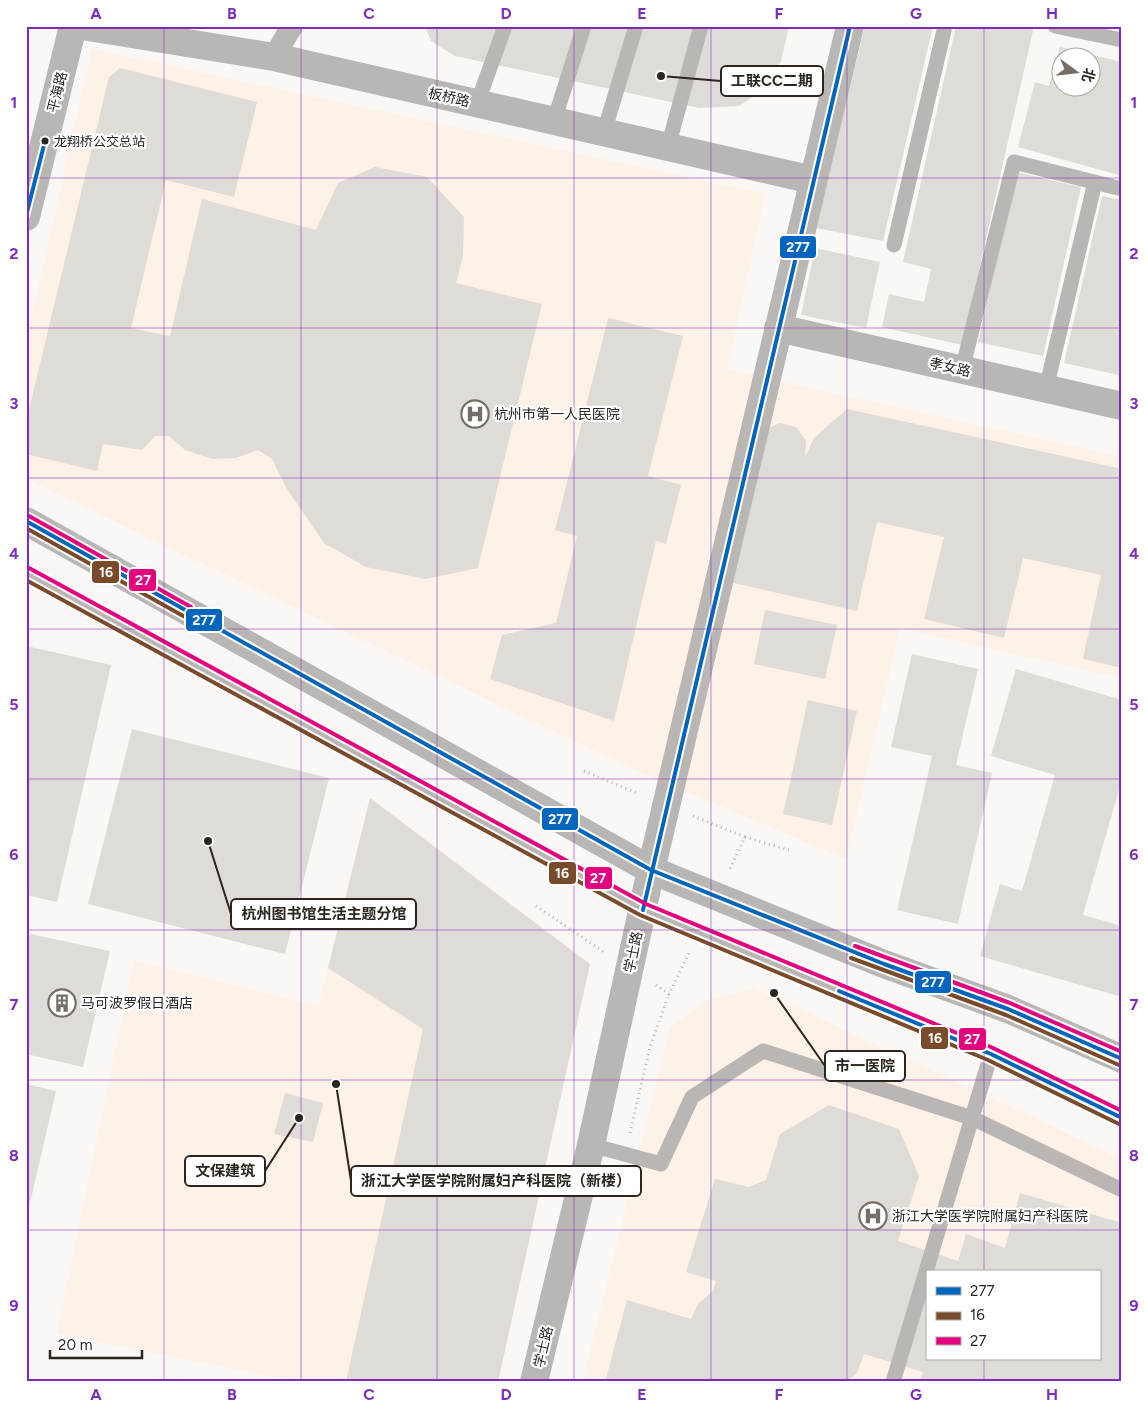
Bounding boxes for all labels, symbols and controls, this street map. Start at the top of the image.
text: A [90,4,102,23]
text: B [227,4,237,23]
text: C [363,4,375,23]
text: D [500,4,512,23]
text: E [637,4,647,23]
text: F [775,4,784,23]
text: G [910,4,922,23]
text: H [1046,4,1058,23]
north arrow [1050,48,1100,98]
callout: 工联CC二期 [721,66,823,96]
text: 北 [1078,66,1098,84]
street label: 平海路 [44,70,71,115]
text: 工联CC二期 [731,72,813,90]
street label: 板桥路 [427,84,471,110]
text: 1 [11,93,17,112]
text: 1 [1131,93,1137,112]
place label: 龙翔桥公交总站 [54,134,145,149]
marker: 龙翔桥公交总站 [40,136,50,146]
line badge: 277 [779,235,817,259]
text: 277 [786,239,810,256]
text: 2 [9,244,19,263]
text: 2 [1129,244,1139,263]
street label: 孝女路 [928,354,972,380]
text: 3 [10,394,19,413]
text: 3 [1130,394,1139,413]
hospital icon: 杭州市第一人民医院 [460,399,490,429]
place label: 杭州市第一人民医院 [494,406,620,423]
text: 4 [9,544,19,563]
text: 4 [1129,544,1139,563]
line badge: 16 [91,560,120,584]
text: 16 [99,564,113,581]
line badge: 27 [128,568,157,592]
text: 27 [135,572,151,589]
line badge: 277 [185,608,223,632]
text: 277 [192,612,216,629]
text: 5 [9,695,19,714]
text: 5 [1129,695,1139,714]
line badge: 277 [541,807,579,831]
text: 277 [548,811,572,828]
text: 6 [9,845,19,864]
text: 6 [1129,845,1139,864]
line badge: 16 [548,861,577,885]
text: 16 [555,865,569,882]
line badge: 27 [584,866,613,890]
text: 27 [590,870,606,887]
callout: 杭州图书馆生活主题分馆 [231,899,416,929]
text: 杭州图书馆生活主题分馆 [241,905,407,923]
street label: 学士路 [621,930,646,974]
line badge: 277 [914,970,952,994]
text: 277 [921,974,945,991]
building icon: 马可波罗假日酒店 [47,988,77,1018]
text: 7 [10,995,19,1014]
place label: 马可波罗假日酒店 [81,995,193,1012]
text: 7 [1130,995,1139,1014]
line badge: 16 [920,1026,949,1050]
line badge: 27 [958,1027,987,1051]
text: 16 [928,1030,942,1047]
text: 27 [964,1031,980,1048]
callout: 市一医院 [825,1051,905,1081]
text: 市一医院 [835,1057,895,1075]
text: 8 [9,1146,19,1165]
text: 8 [1129,1146,1139,1165]
callout: 文保建筑 [185,1156,265,1186]
text: 文保建筑 [195,1162,255,1180]
callout: 浙江大学医学院附属妇产科医院（新楼） [351,1166,641,1196]
text: 浙江大学医学院附属妇产科医院（新楼） [361,1172,631,1190]
hospital icon: 浙江大学医学院附属妇产科医院 [858,1201,888,1231]
place label: 浙江大学医学院附属妇产科医院 [892,1208,1088,1225]
legend [926,1270,1100,1360]
text: 277 [970,1282,995,1300]
text: 9 [9,1296,19,1315]
text: 9 [1129,1296,1139,1315]
text: 16 [970,1306,985,1324]
street label: 学士路 [530,1325,556,1369]
scale bar [50,1328,142,1360]
text: 27 [970,1332,986,1350]
text: 20 m [58,1336,92,1354]
text: A [90,1385,102,1404]
text: B [227,1385,237,1404]
text: C [363,1385,375,1404]
text: D [500,1385,512,1404]
text: E [637,1385,647,1404]
text: F [775,1385,784,1404]
text: G [910,1385,922,1404]
text: H [1046,1385,1058,1404]

